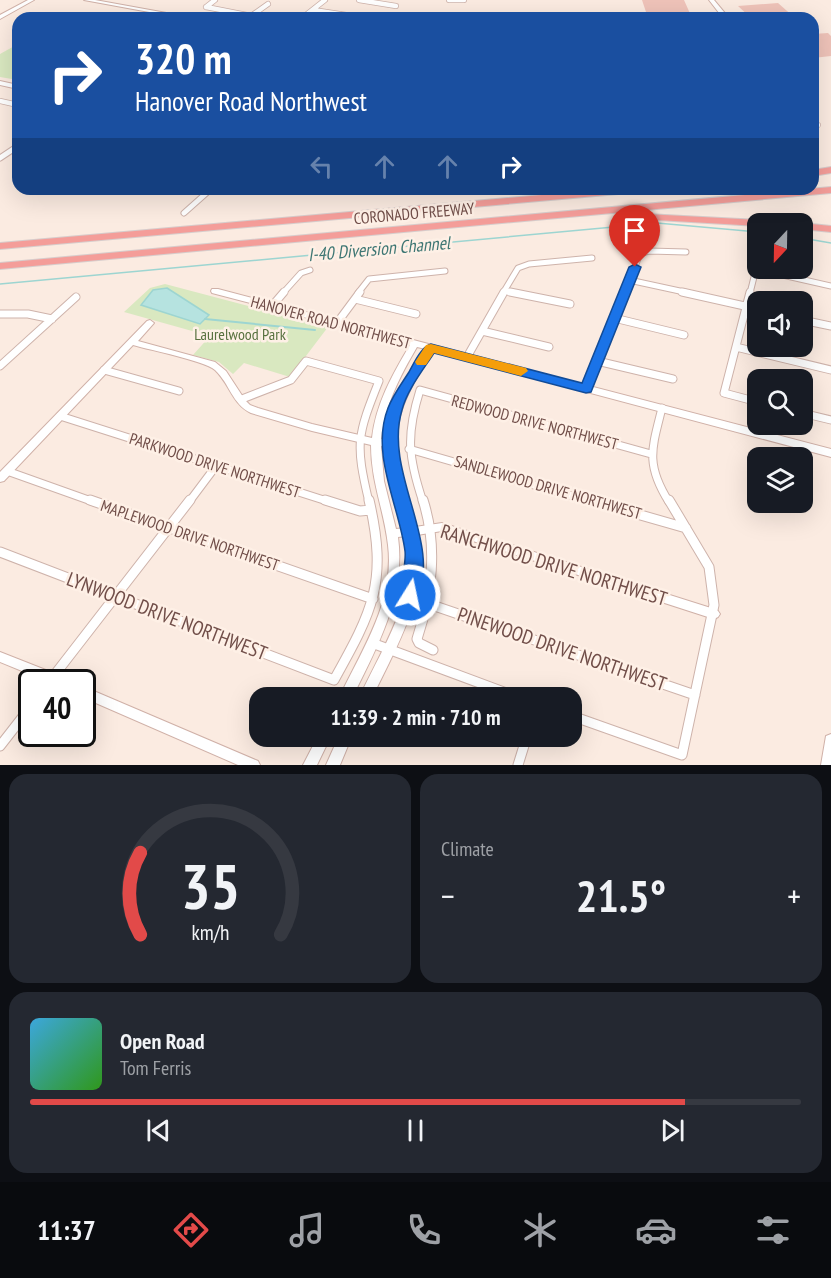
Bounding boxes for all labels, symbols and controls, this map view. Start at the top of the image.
text: 320 m [135,31,232,86]
icon: right [36,36,114,114]
text: Hanover Road Northwest [135,84,367,118]
icon: left [305,150,338,183]
icon: ahead [368,150,401,183]
icon: ahead [431,150,464,183]
icon: right [494,150,527,183]
street label: CORONADO FREEWAY [353,198,476,228]
pin [609,205,660,267]
north arrow [747,213,813,279]
map controls [747,213,813,513]
icon: arrive [618,214,651,247]
water label: I-40 Diversion Channel [307,231,453,266]
street label: HANOVER ROAD NORTHWEST [249,291,413,353]
button: sound [747,291,813,357]
park label: Laurelwood Park [194,324,287,344]
button: search [747,369,813,435]
street label: REDWOOD DRIVE NORTHWEST [450,390,620,454]
street label: PARKWOOD DRIVE NORTHWEST [127,428,303,502]
button: layers [747,447,813,513]
street label: SANDLEWOOD DRIVE NORTHWEST [452,451,644,523]
street label: MAPLEWOOD DRIVE NORTHWEST [98,495,282,575]
street label: RANCHWOOD DRIVE NORTHWEST [438,518,670,612]
position arrow [378,563,442,627]
street label: LYNWOOD DRIVE NORTHWEST [63,566,271,666]
street label: PINEWOOD DRIVE NORTHWEST [454,601,670,697]
speed limit sign: 40 [18,669,96,747]
text: 11:39 · 2 min · 710 m [330,703,501,731]
text: Climate [441,836,494,862]
text: 35 [180,845,240,926]
text: 21.5° [576,866,666,924]
text: − [441,874,455,917]
text: + [787,874,801,917]
text: km/h [191,919,229,947]
text: Open Road [120,1027,205,1055]
text: Tom Ferris [120,1055,191,1081]
icon: previous [142,1114,175,1147]
icon: pause [399,1114,432,1147]
icon: next [656,1114,689,1147]
icon: directions [170,1209,212,1251]
icon: music [286,1209,328,1251]
icon: phone [403,1209,445,1251]
icon: climate [519,1209,561,1251]
icon: car [635,1209,677,1251]
icon: filters [752,1209,794,1251]
text: 11:37 [37,1213,96,1247]

